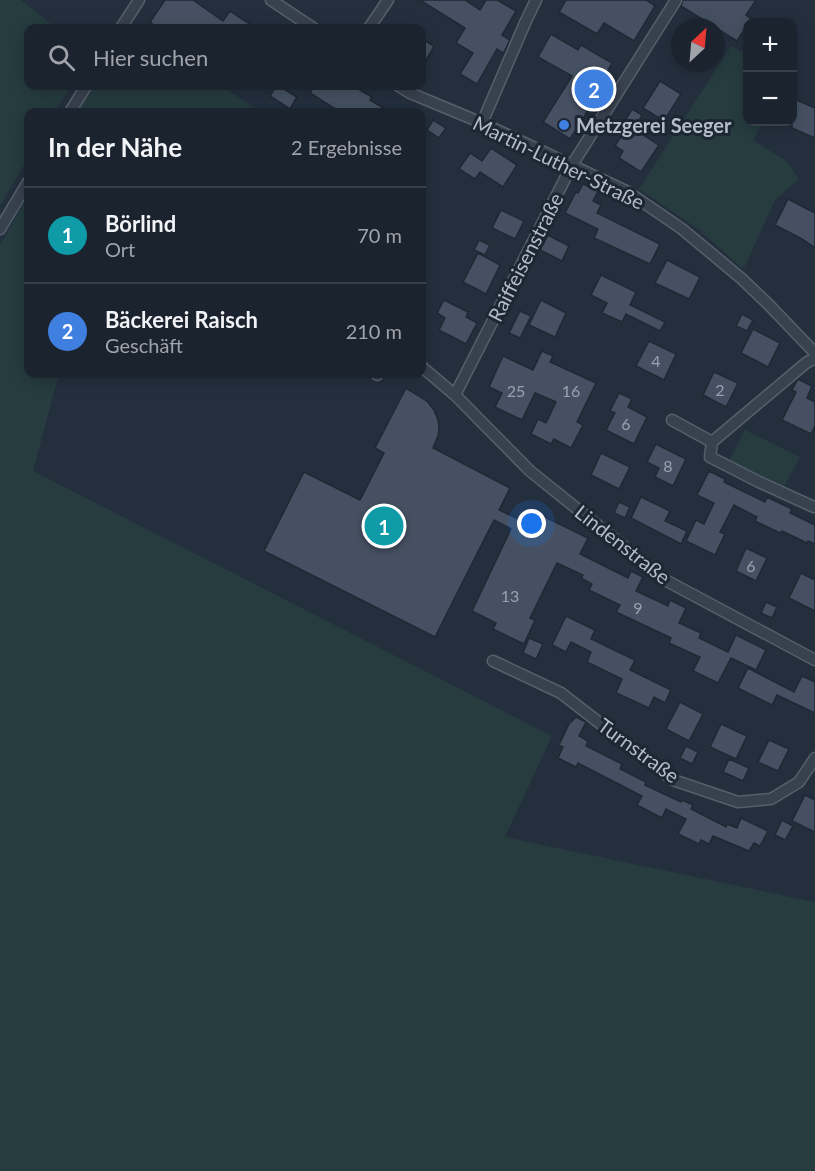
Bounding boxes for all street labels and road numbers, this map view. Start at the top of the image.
street label: Martin-Luther-Straße [470,110,648,214]
street label: Raiffeisenstraße [482,189,568,325]
street label: Lindenstraße [571,499,675,589]
street label: Turnstraße [594,713,684,787]

